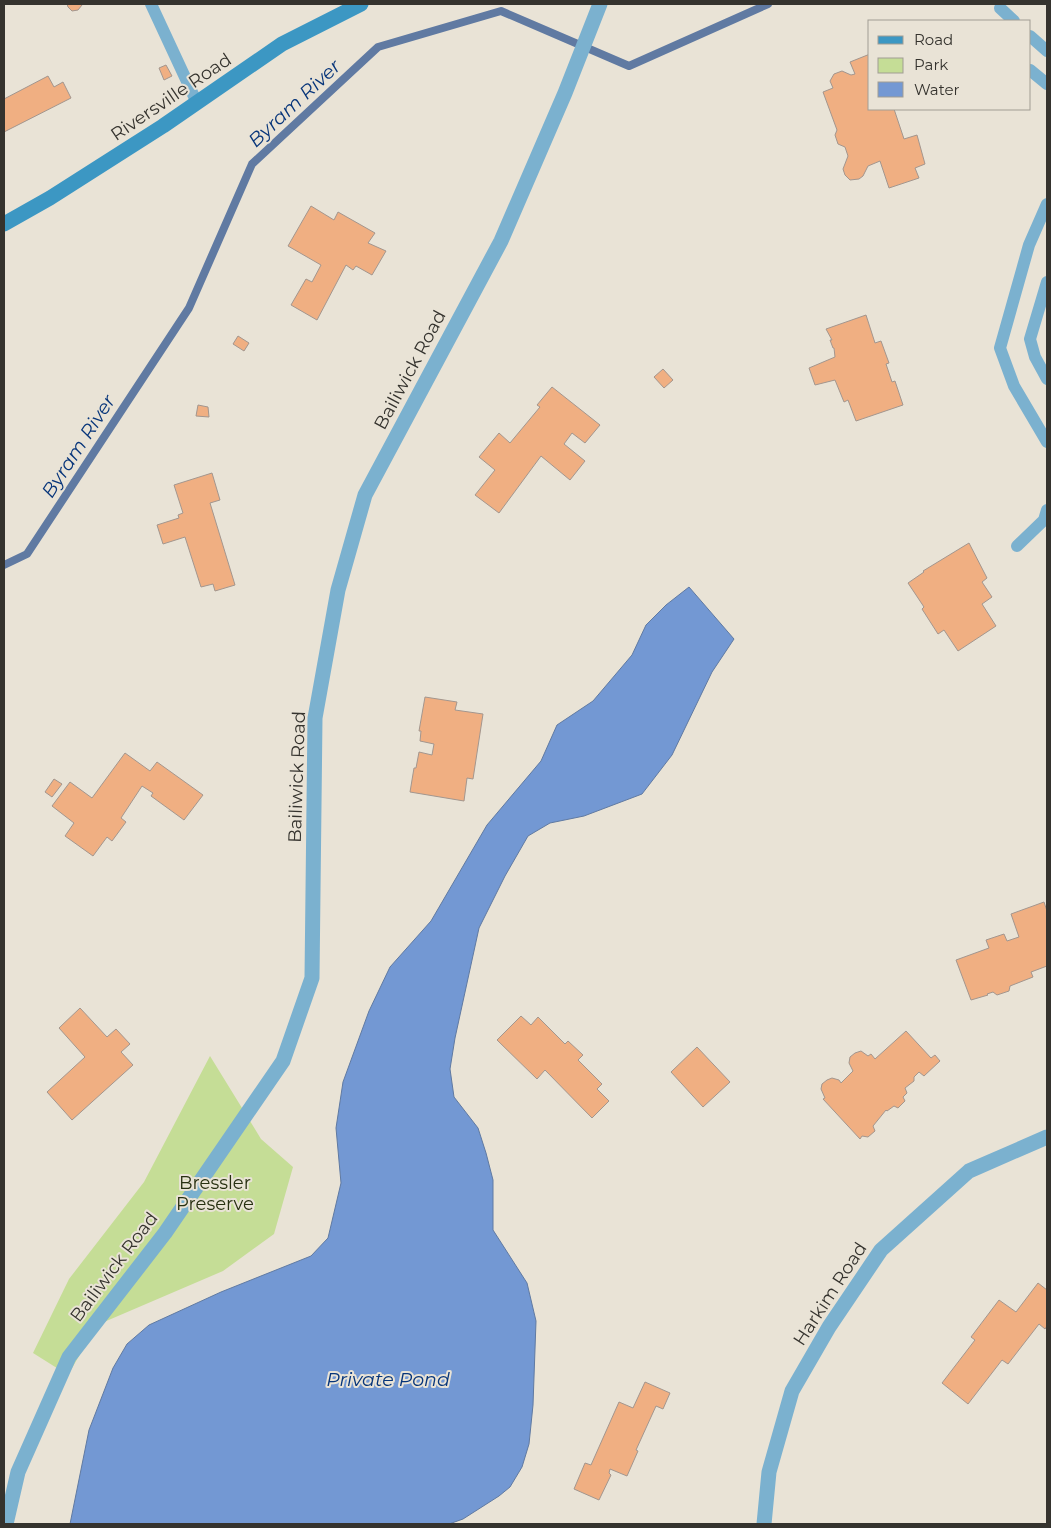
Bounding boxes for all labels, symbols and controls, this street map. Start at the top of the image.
legend [868,20,1031,110]
text: Road [914,30,953,49]
street label: Riversville Road [106,48,236,146]
water label: Byram River [243,54,346,152]
text: Park [914,55,948,74]
text: Water [914,80,960,99]
street label: Bailiwick Road [369,307,451,433]
water label: Byram River [37,390,120,502]
street label: Bailiwick Road [284,711,310,843]
park label: Bressler Preserve [176,1172,254,1215]
street label: Bailiwick Road [66,1208,162,1326]
street label: Harkim Road [788,1238,872,1350]
water label: Private Pond [326,1368,450,1391]

